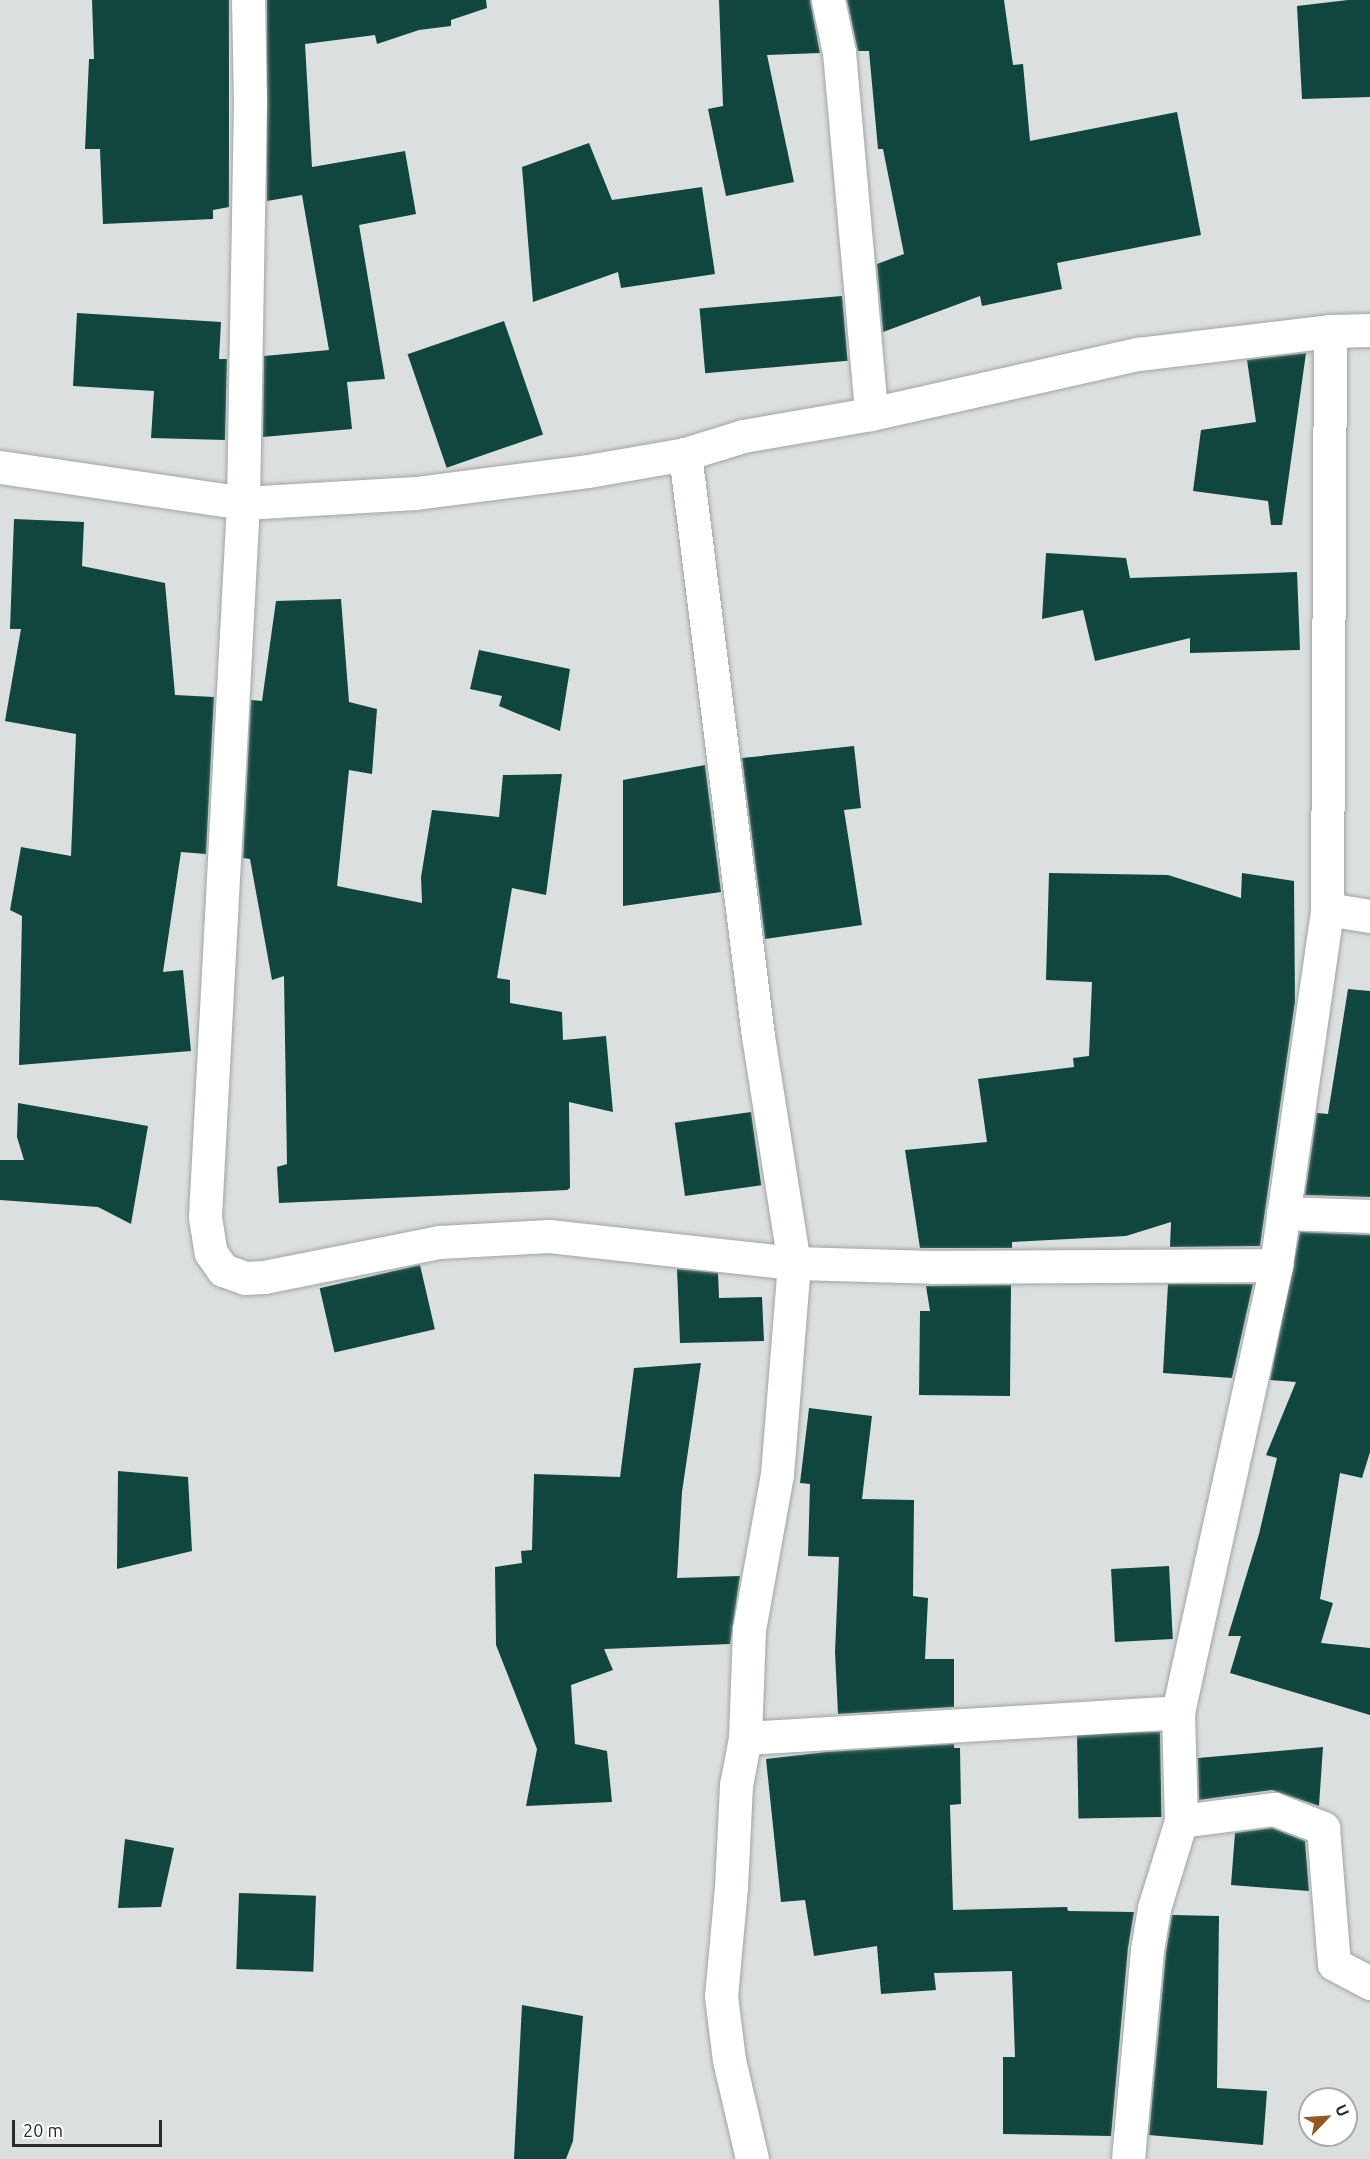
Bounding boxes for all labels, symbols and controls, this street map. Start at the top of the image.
north arrow [1298,2087,1358,2147]
text: U [1332,2101,1353,2119]
scale bar [15,2108,165,2146]
text: 20 m [23,2120,63,2140]

